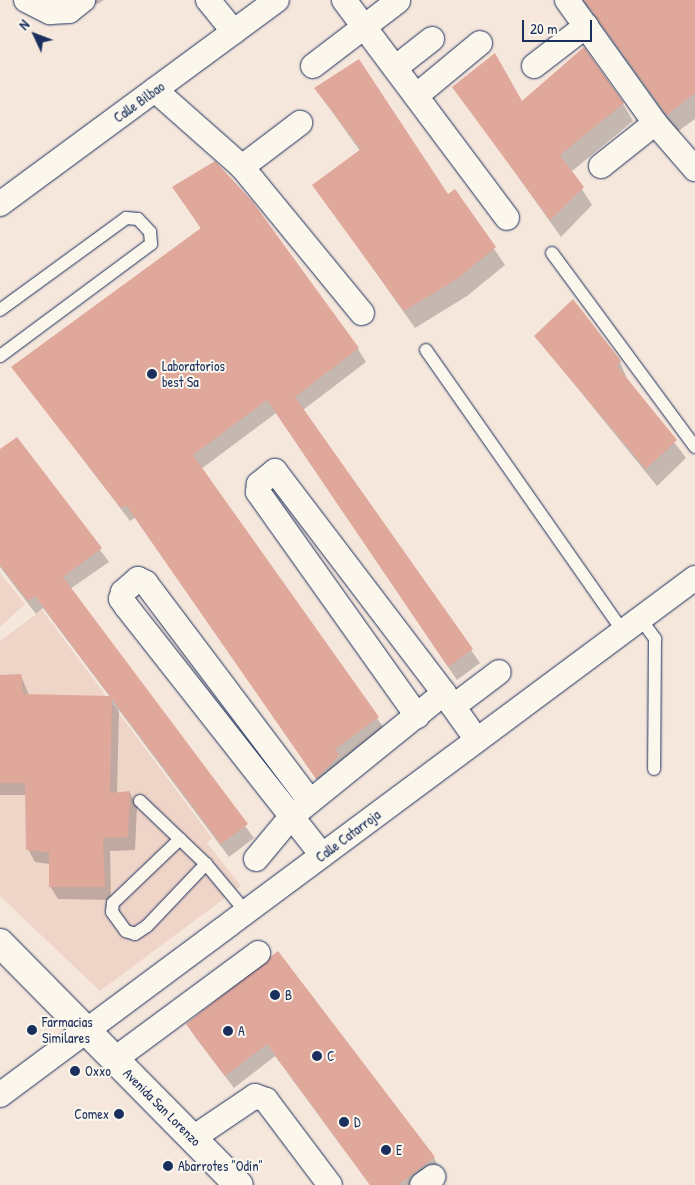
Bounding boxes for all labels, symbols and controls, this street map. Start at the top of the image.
north arrow [10,10,60,60]
scale bar [525,10,595,42]
text: N [14,15,33,34]
text: 20 m [530,18,557,39]
street label: Calle Bilbao [110,78,168,126]
place label: Laboratorios best Sa [162,358,225,391]
marker: Laboratorios best Sa [146,368,158,380]
street label: Calle Catarroja [312,806,384,866]
place label: B [285,987,292,1003]
marker: B [269,989,281,1001]
place label: Farmacias Similares [42,1014,93,1046]
place label: A [238,1023,245,1039]
marker: Farmacias Similares [26,1024,38,1036]
marker: A [222,1025,234,1037]
place label: C [327,1048,335,1064]
marker: C [311,1050,323,1062]
place label: Oxxo [85,1063,111,1079]
marker: Oxxo [69,1065,81,1077]
street label: Avenida San Lorenzo [120,1065,204,1149]
place label: Comex [74,1106,109,1122]
marker: Comex [113,1108,125,1120]
place label: D [354,1114,361,1130]
marker: D [338,1116,350,1128]
place label: E [396,1142,402,1158]
marker: E [380,1144,392,1156]
place label: Abarrotes "Odín" [178,1158,263,1174]
marker: Abarrotes "Odín" [162,1160,174,1172]

